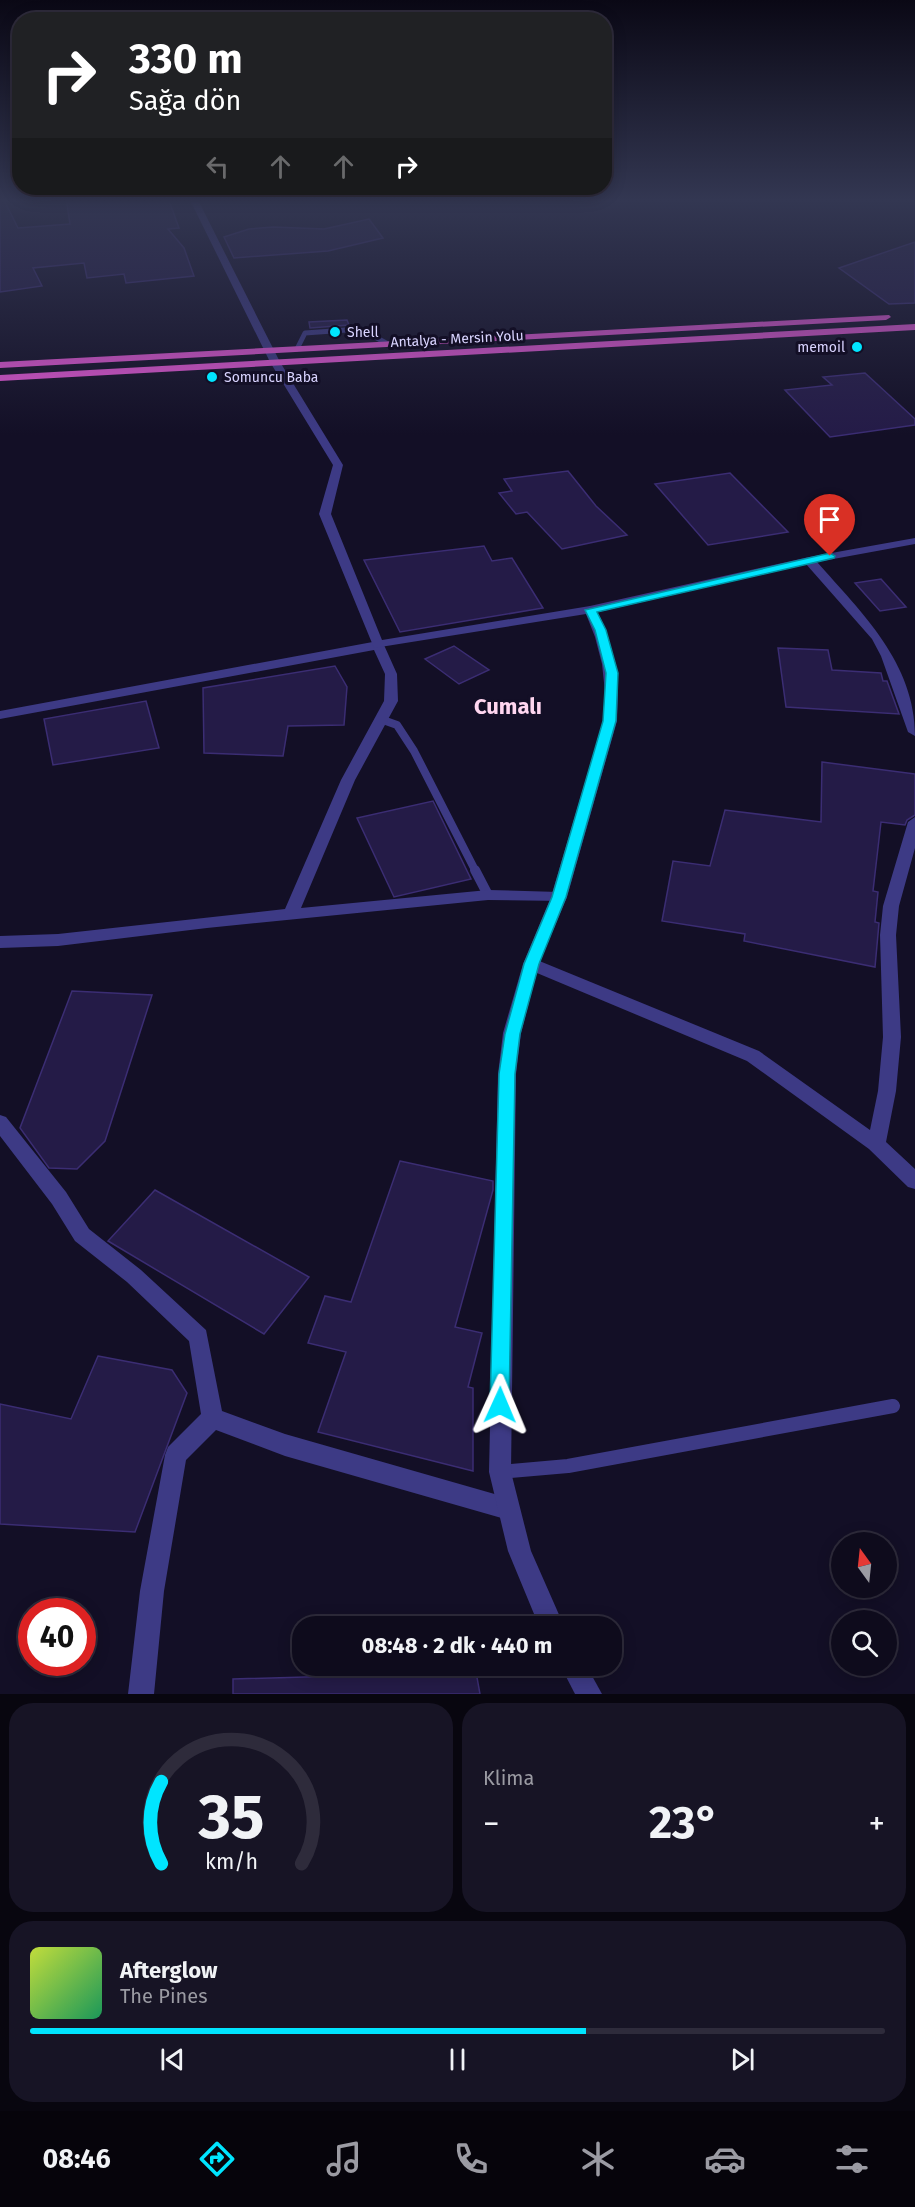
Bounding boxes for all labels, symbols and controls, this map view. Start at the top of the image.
text: 330 m [129,34,243,84]
icon: right [30,36,108,114]
text: Sağa dön [129,85,241,117]
icon: left [201,150,234,183]
icon: ahead [264,150,297,183]
icon: ahead [327,150,360,183]
icon: right [390,150,423,183]
place label: Shell [347,324,379,341]
marker: Shell [328,325,342,339]
street label: Antalya - Mersin Yolu [390,327,524,351]
place label: memoil [797,339,845,356]
marker: memoil [850,340,864,354]
place label: Somuncu Baba [224,369,319,386]
marker: Somuncu Baba [205,370,219,384]
pin [804,494,855,556]
icon: arrive [813,503,846,536]
district label: Cumalı [474,693,542,720]
position arrow [468,1373,532,1437]
north arrow [831,1532,897,1598]
map controls [831,1532,897,1676]
speed limit sign: 40 [18,1598,96,1676]
button: search [831,1610,897,1676]
text: 08:48 · 2 dk · 440 m [362,1632,552,1659]
text: Klima [483,1766,534,1790]
text: 35 [197,1780,264,1855]
text: 23° [649,1796,719,1850]
text: − [483,1804,500,1844]
text: + [869,1804,885,1844]
text: km/h [204,1850,258,1876]
text: Afterglow [120,1957,217,1984]
text: The Pines [120,1984,207,2008]
icon: previous [156,2043,189,2076]
icon: pause [441,2043,474,2076]
icon: next [726,2043,759,2076]
icon: directions [196,2138,238,2180]
icon: music [323,2138,365,2180]
icon: phone [450,2138,492,2180]
icon: climate [577,2138,619,2180]
icon: car [704,2138,746,2180]
icon: filters [831,2138,873,2180]
text: 08:46 [42,2143,111,2175]

